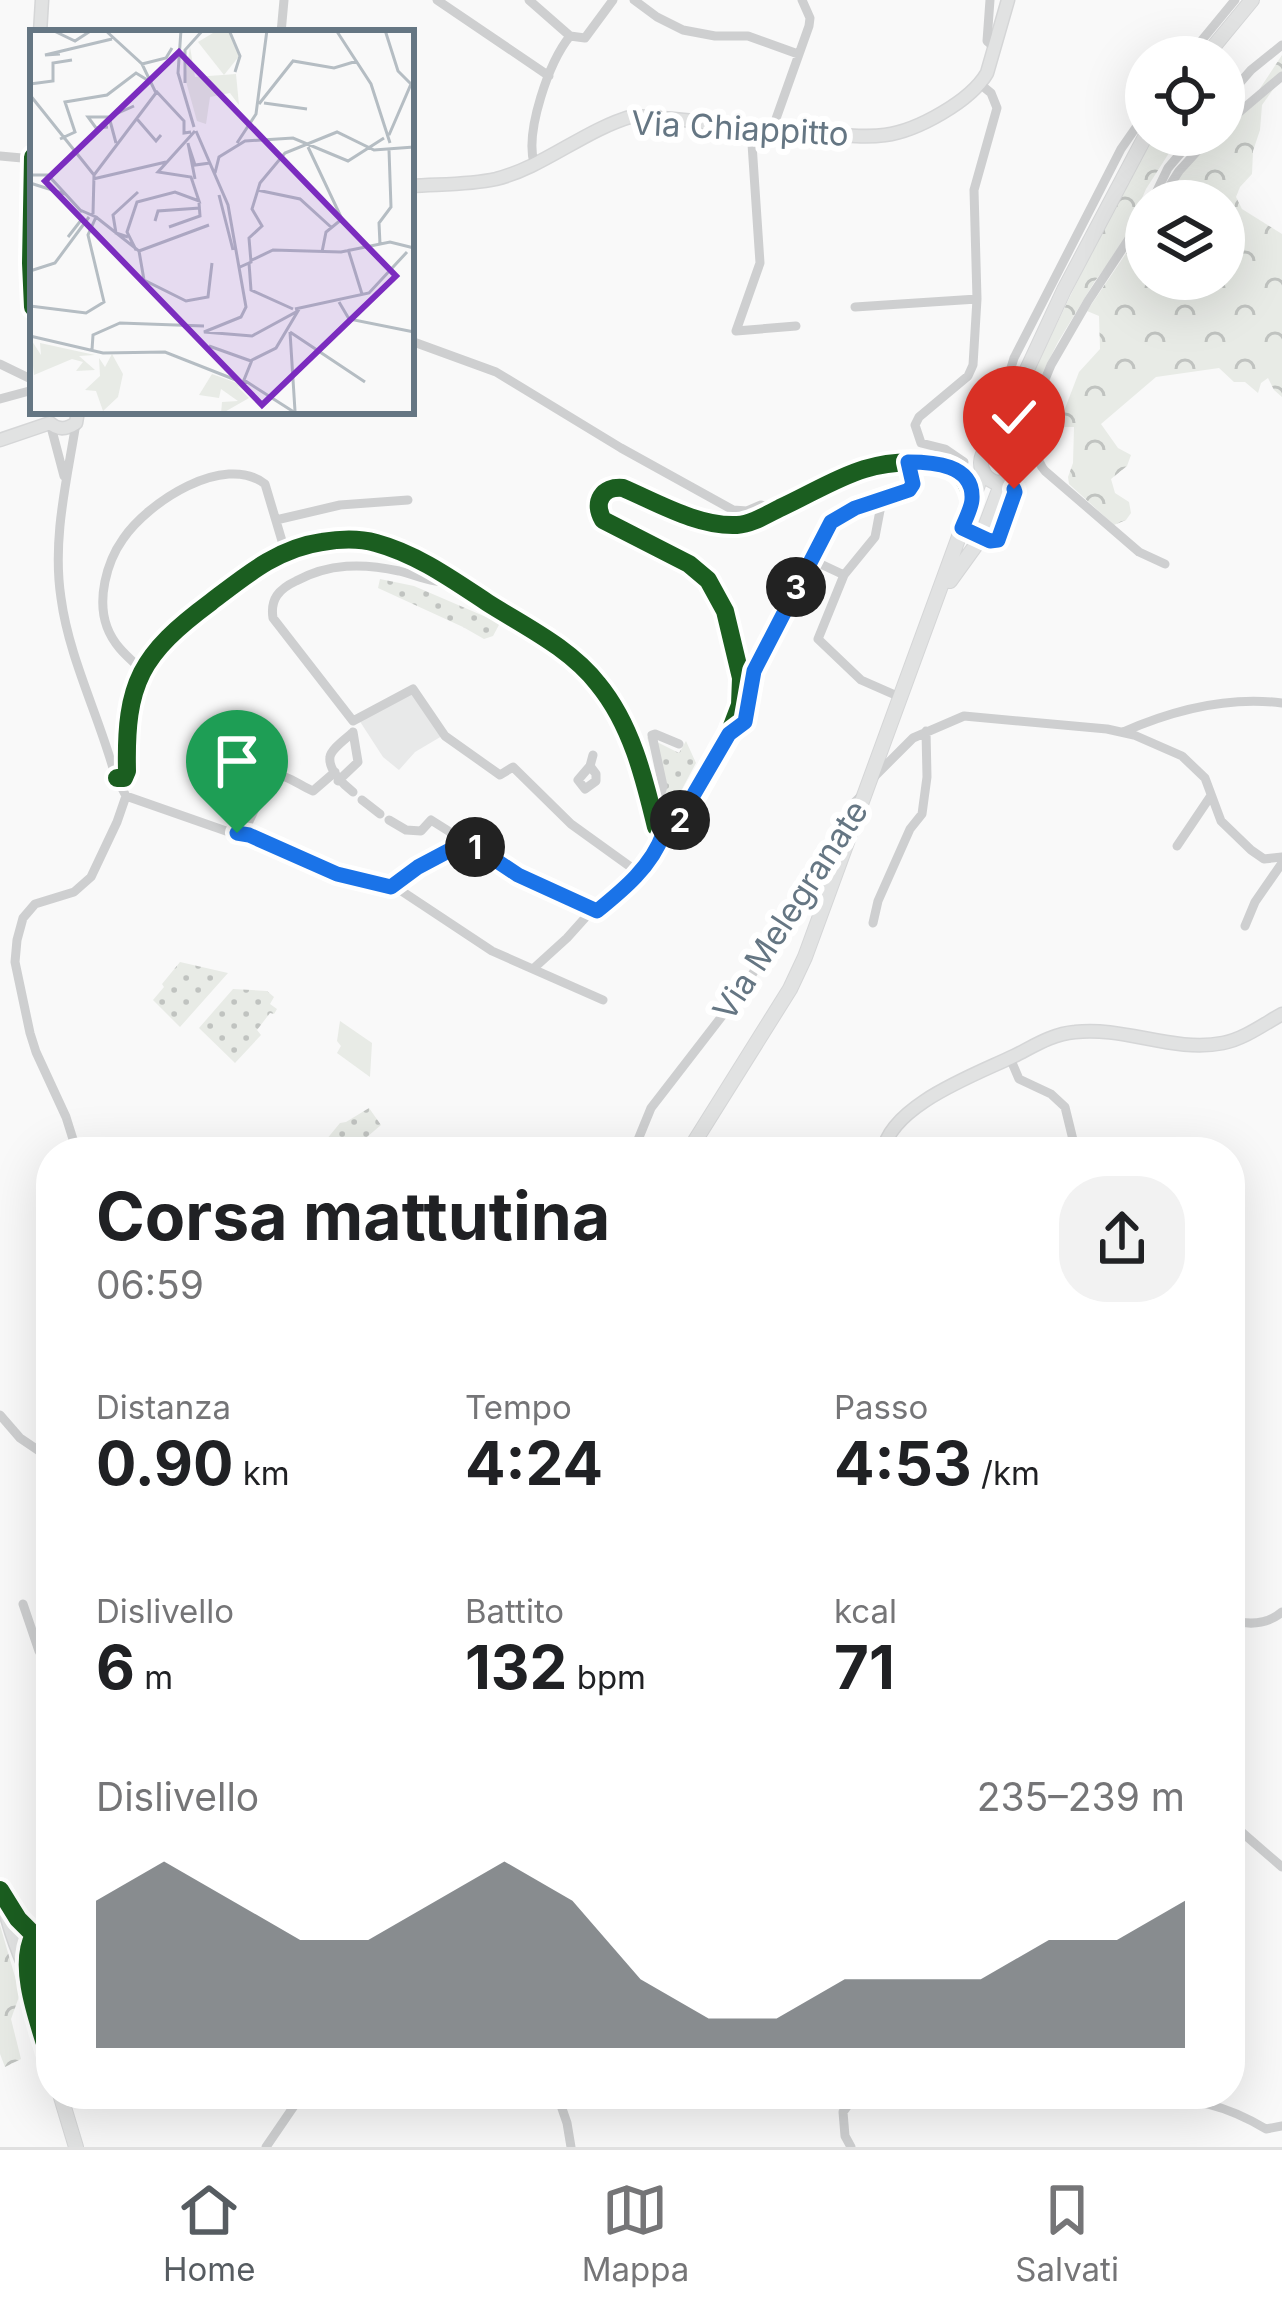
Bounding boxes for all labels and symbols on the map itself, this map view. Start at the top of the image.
inset map [30,30,414,414]
street label: Via Chiappitto [630,102,850,154]
pin [963,366,1065,489]
pin: 3 [766,557,826,617]
pin [186,710,288,833]
pin: 2 [650,790,710,850]
street label: Via Melegranate [704,793,876,1027]
pin: 1 [445,817,505,877]

